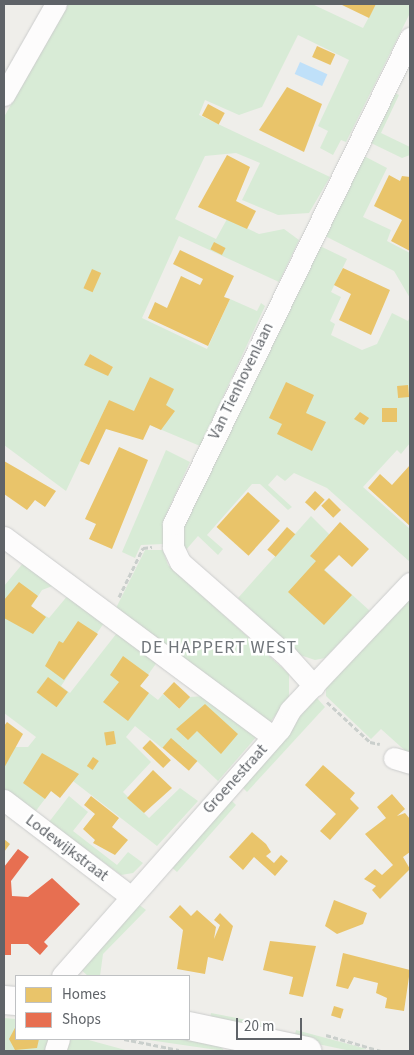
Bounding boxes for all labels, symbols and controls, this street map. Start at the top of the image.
street label: Van Tienhovenlaan [204,320,278,442]
district label: DE HAPPERT WEST [139,637,299,659]
street label: Groenestraat [199,740,271,818]
street label: Lodewijkstraat [22,811,112,885]
legend [15,975,190,1040]
text: Homes [62,984,106,1005]
scale bar [239,1008,305,1040]
text: Shops [62,1009,101,1030]
text: 20 m [244,1016,274,1037]

